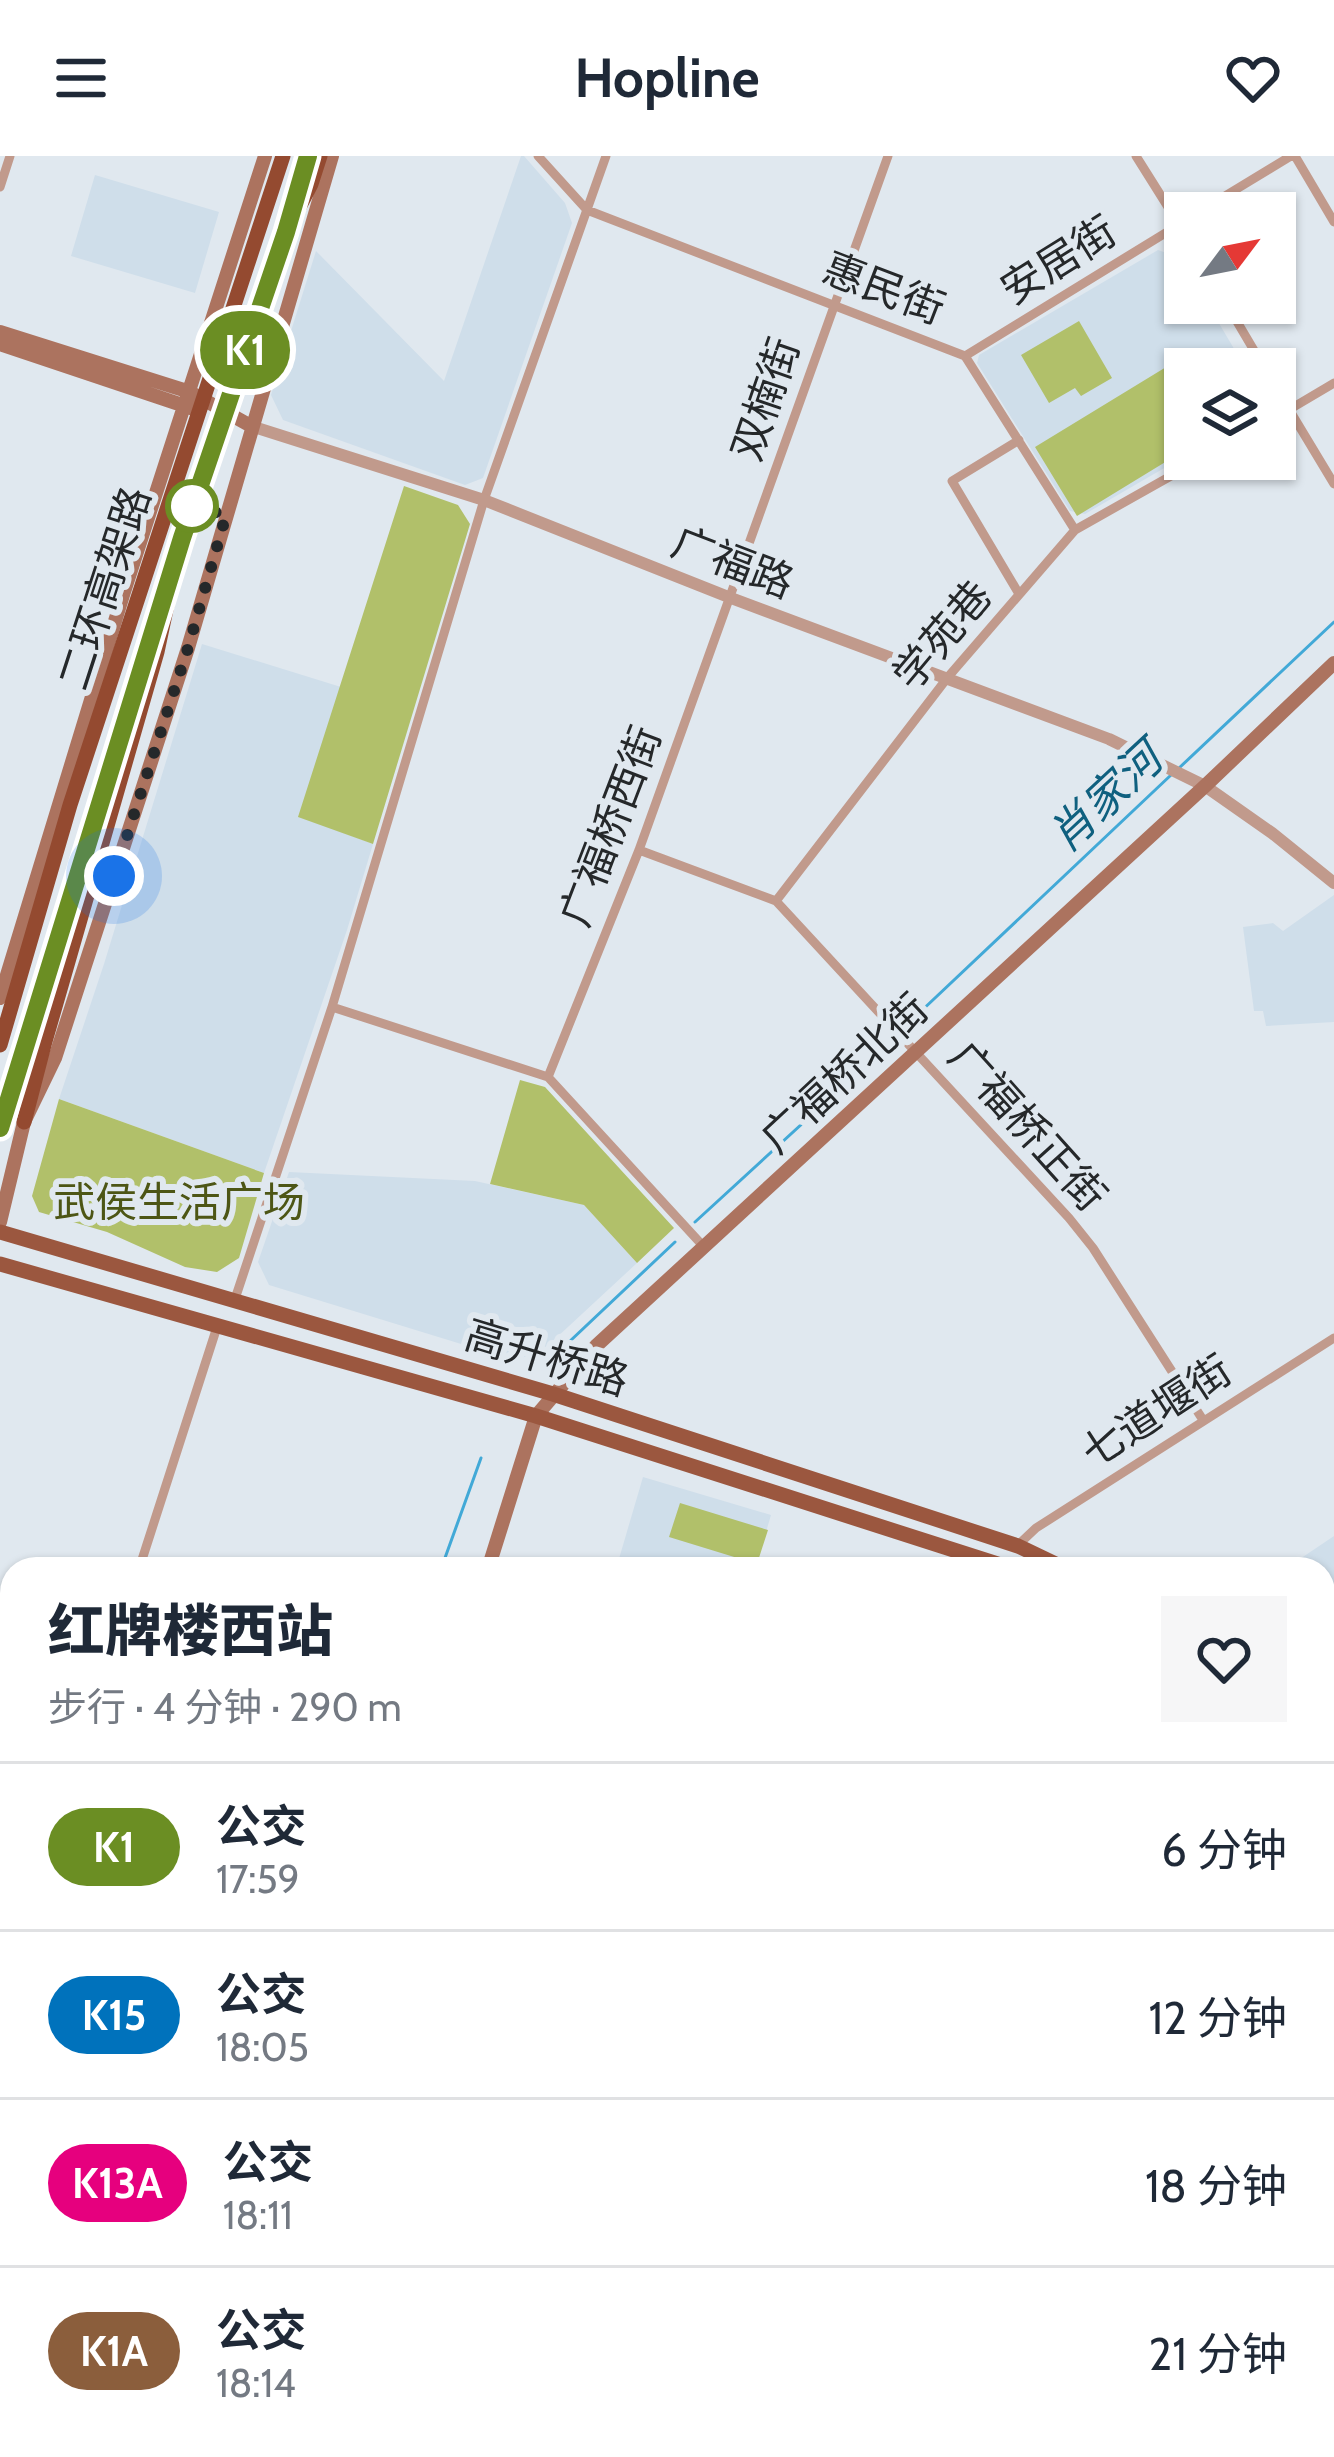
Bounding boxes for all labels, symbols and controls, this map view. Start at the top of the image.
icon: menu [48,45,114,111]
text: Hopline [574,45,760,111]
icon: heart [1220,45,1286,111]
north arrow [1164,192,1296,324]
map controls [1164,192,1296,480]
street label: 安居街 [991,205,1125,315]
street label: 惠民街 [816,241,952,335]
line badge: K1 [191,311,299,389]
text: K1 [224,324,266,376]
street label: 双楠街 [720,331,810,467]
button: layers [1164,348,1296,480]
street label: 二环高架路 [47,480,161,696]
unlabelled marker [167,481,217,531]
street label: 广福路 [665,515,801,609]
street label: 学苑巷 [882,570,1002,700]
street label: 广福桥西街 [548,719,672,933]
water label: 肖家河 [1037,726,1179,863]
your location [84,846,144,906]
street label: 广福桥北街 [749,982,939,1164]
street label: 广福桥正街 [938,1031,1118,1221]
park label: 武侯生活广场 [53,1176,305,1228]
street label: 高升桥路 [459,1308,635,1406]
street label: 七道堰街 [1071,1343,1241,1479]
text: 红牌楼西站 [48,1596,333,1665]
button: heart [1161,1596,1287,1722]
text: 步行 · 4 分钟 · 290 m [48,1683,402,1731]
text: 公交 [216,1799,306,1853]
text: K1 [93,1821,135,1873]
text: 6 分钟 [1161,1823,1287,1877]
text: 17:59 [216,1855,300,1903]
text: 公交 [216,1967,306,2021]
text: K15 [82,1989,146,2041]
text: 12 分钟 [1149,1991,1287,2045]
text: 18:05 [216,2023,309,2071]
text: 公交 [223,2135,313,2189]
text: K13A [72,2157,163,2209]
text: 18 分钟 [1145,2159,1287,2213]
text: 18:11 [223,2191,293,2239]
text: 公交 [216,2303,306,2357]
text: K1A [80,2325,148,2377]
text: 21 分钟 [1149,2327,1287,2381]
text: 18:14 [216,2359,296,2407]

